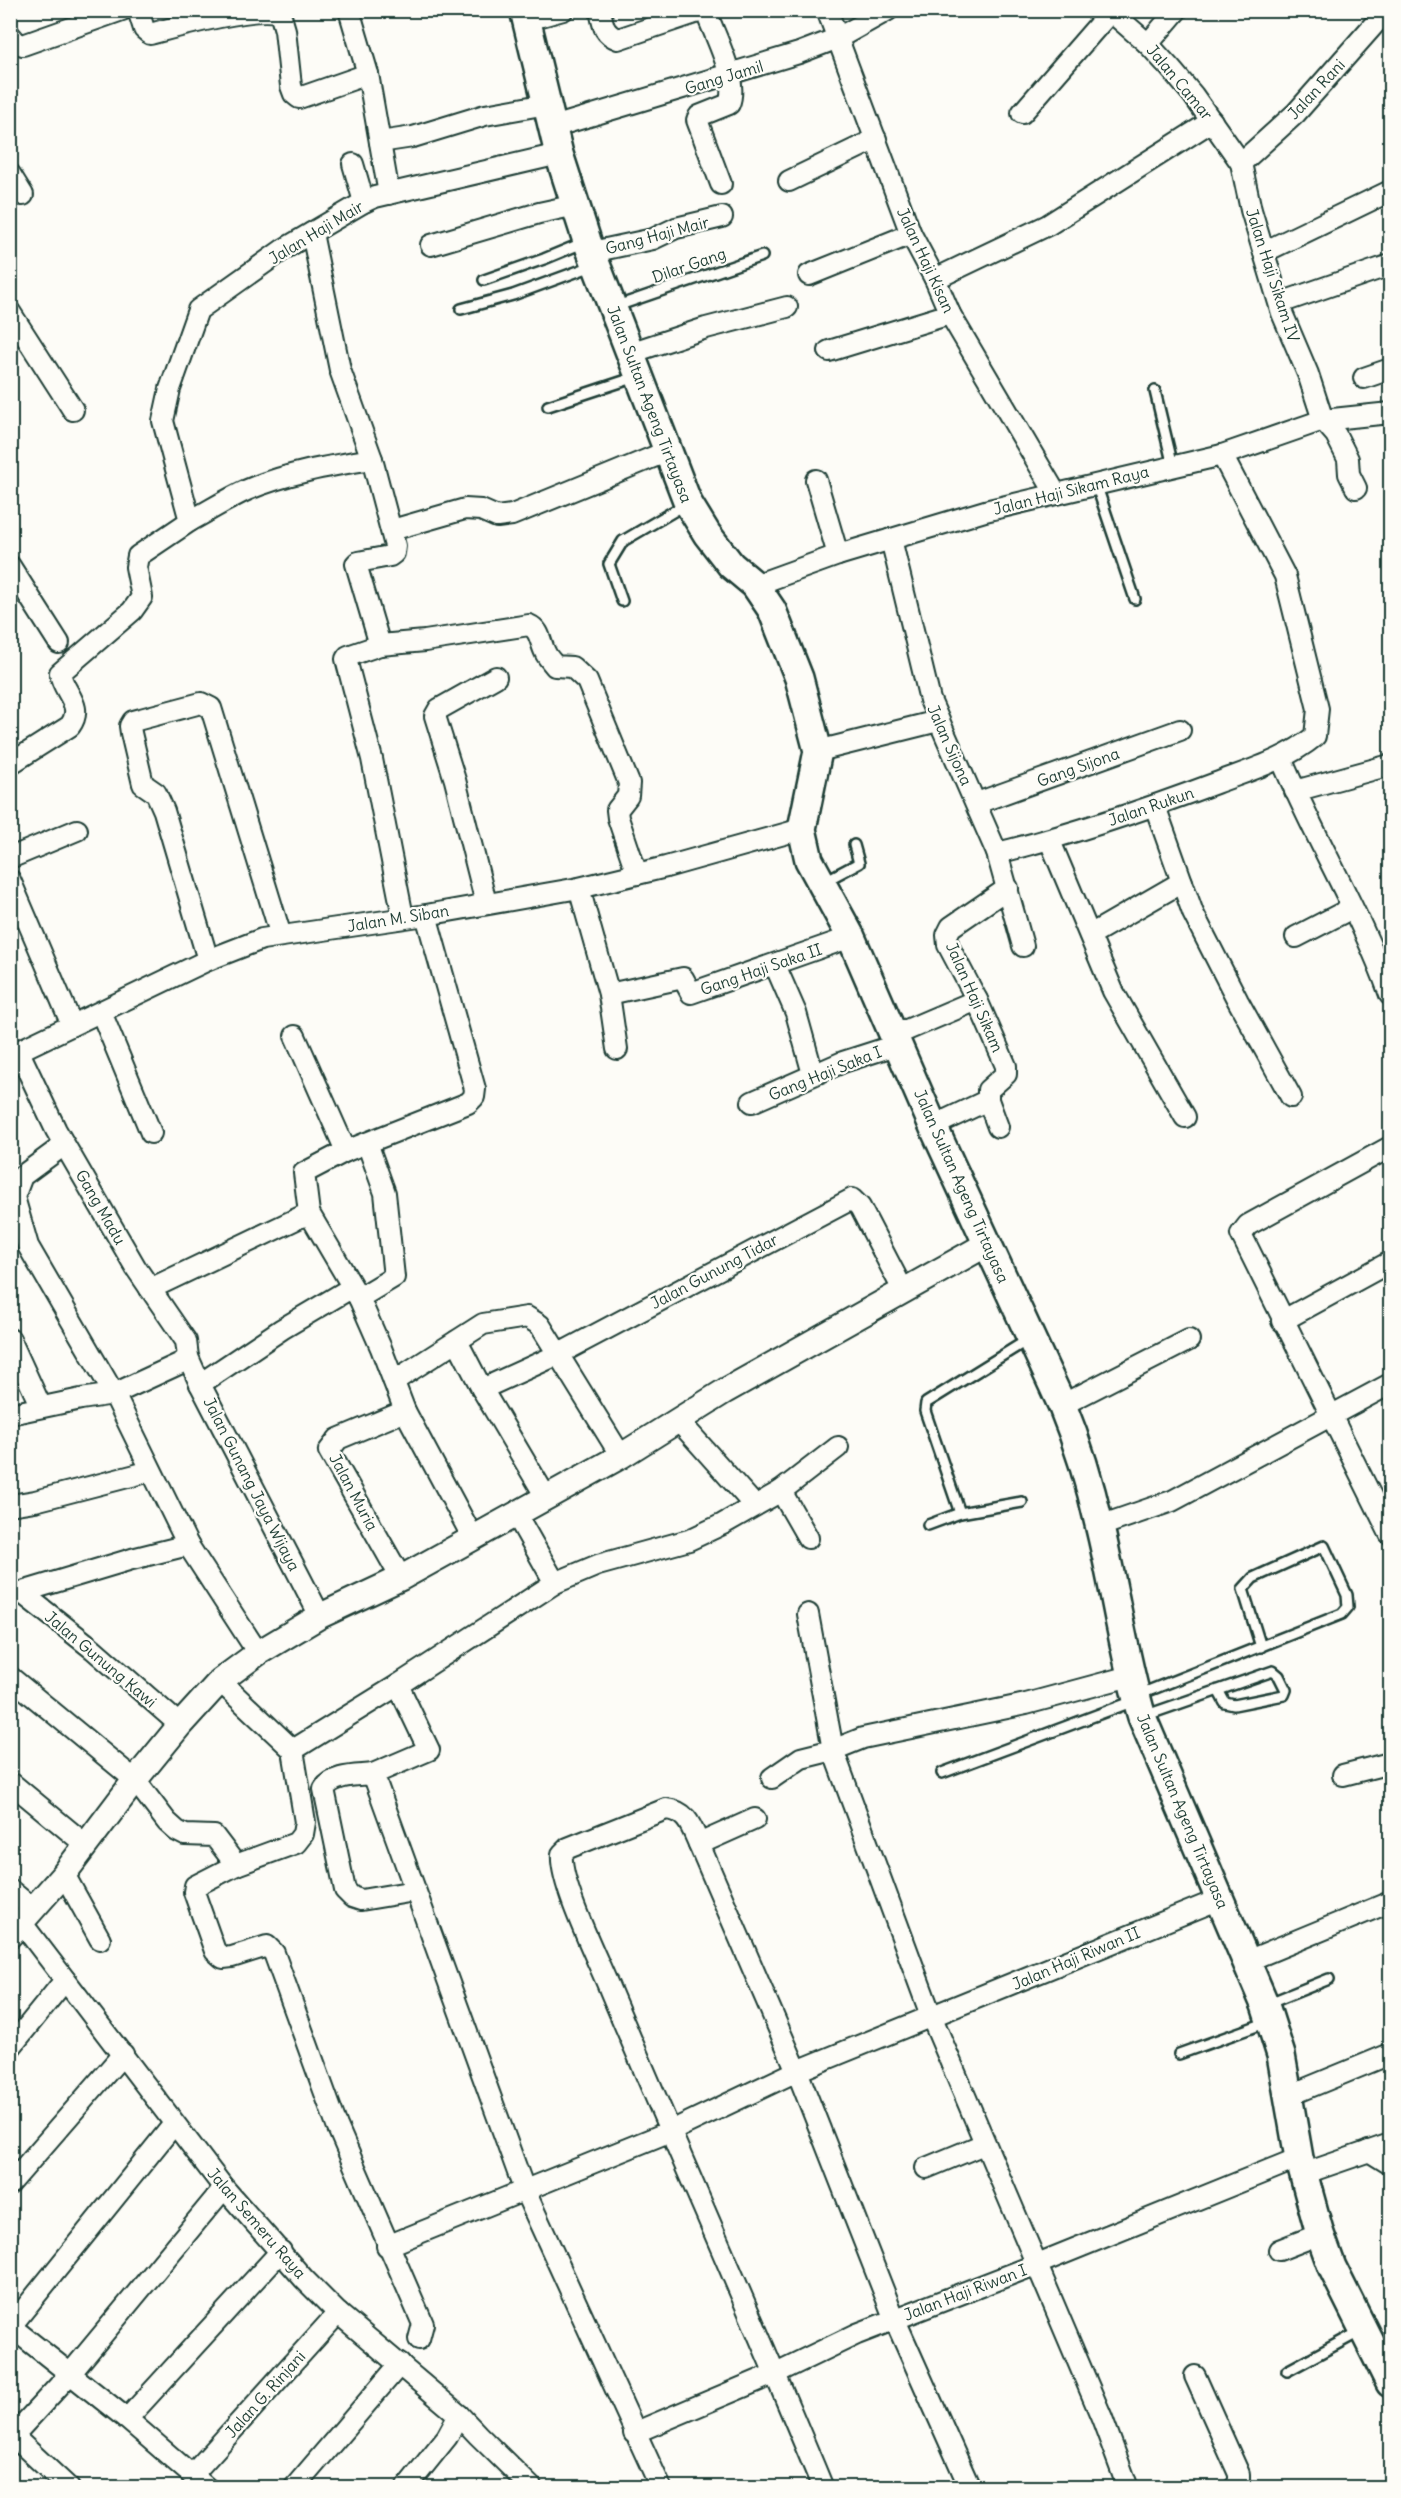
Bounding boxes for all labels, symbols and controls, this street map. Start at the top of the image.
street label: Jalan Camar [1143,40,1218,124]
street label: Jalan Rani [1283,55,1349,123]
street label: Gang Jamil [682,56,766,98]
street label: Jalan Haji Mair [265,196,367,268]
street label: Jalan Haji Kisan [893,204,959,316]
street label: Jalan Haji Sikam IV [1242,206,1304,344]
street label: Gang Haji Mair [603,211,711,258]
street label: Dilar Gang [649,243,729,287]
street label: Jalan Sultan Ageng Tirtayasa [603,302,697,506]
street label: Jalan Haji Sikam Raya [991,461,1151,519]
street label: Jalan Sijona [923,701,977,789]
street label: Gang Sijona [1034,743,1122,791]
street label: Jalan Rukun [1106,782,1196,830]
street label: Jalan M. Siban [346,900,450,936]
street label: Gang Haji Saka II [698,939,824,999]
street label: Jalan Haji Sikam [942,939,1008,1055]
street label: Gang Haji Saka I [765,1041,885,1105]
street label: Jalan Sultan Ageng Tirtayasa [910,1086,1014,1286]
street label: Gang Madu [71,1166,131,1248]
street label: Jalan Gunung Tidar [647,1229,782,1313]
street label: Jalan Gunang Jaya Wijaya [199,1394,305,1574]
street label: Jalan Muria [325,1450,383,1534]
street label: Jalan Gunung Kawi [41,1606,161,1712]
street label: Jalan Sultan Ageng Tirtayasa [1133,1711,1233,1911]
street label: Jalan Haji Riwan II [1009,1922,1143,1994]
street label: Jalan Semeru Raya [203,2164,311,2282]
street label: Jalan Haji Riwan I [901,2259,1029,2325]
street label: Jalan G. Rinjani [221,2346,309,2442]

